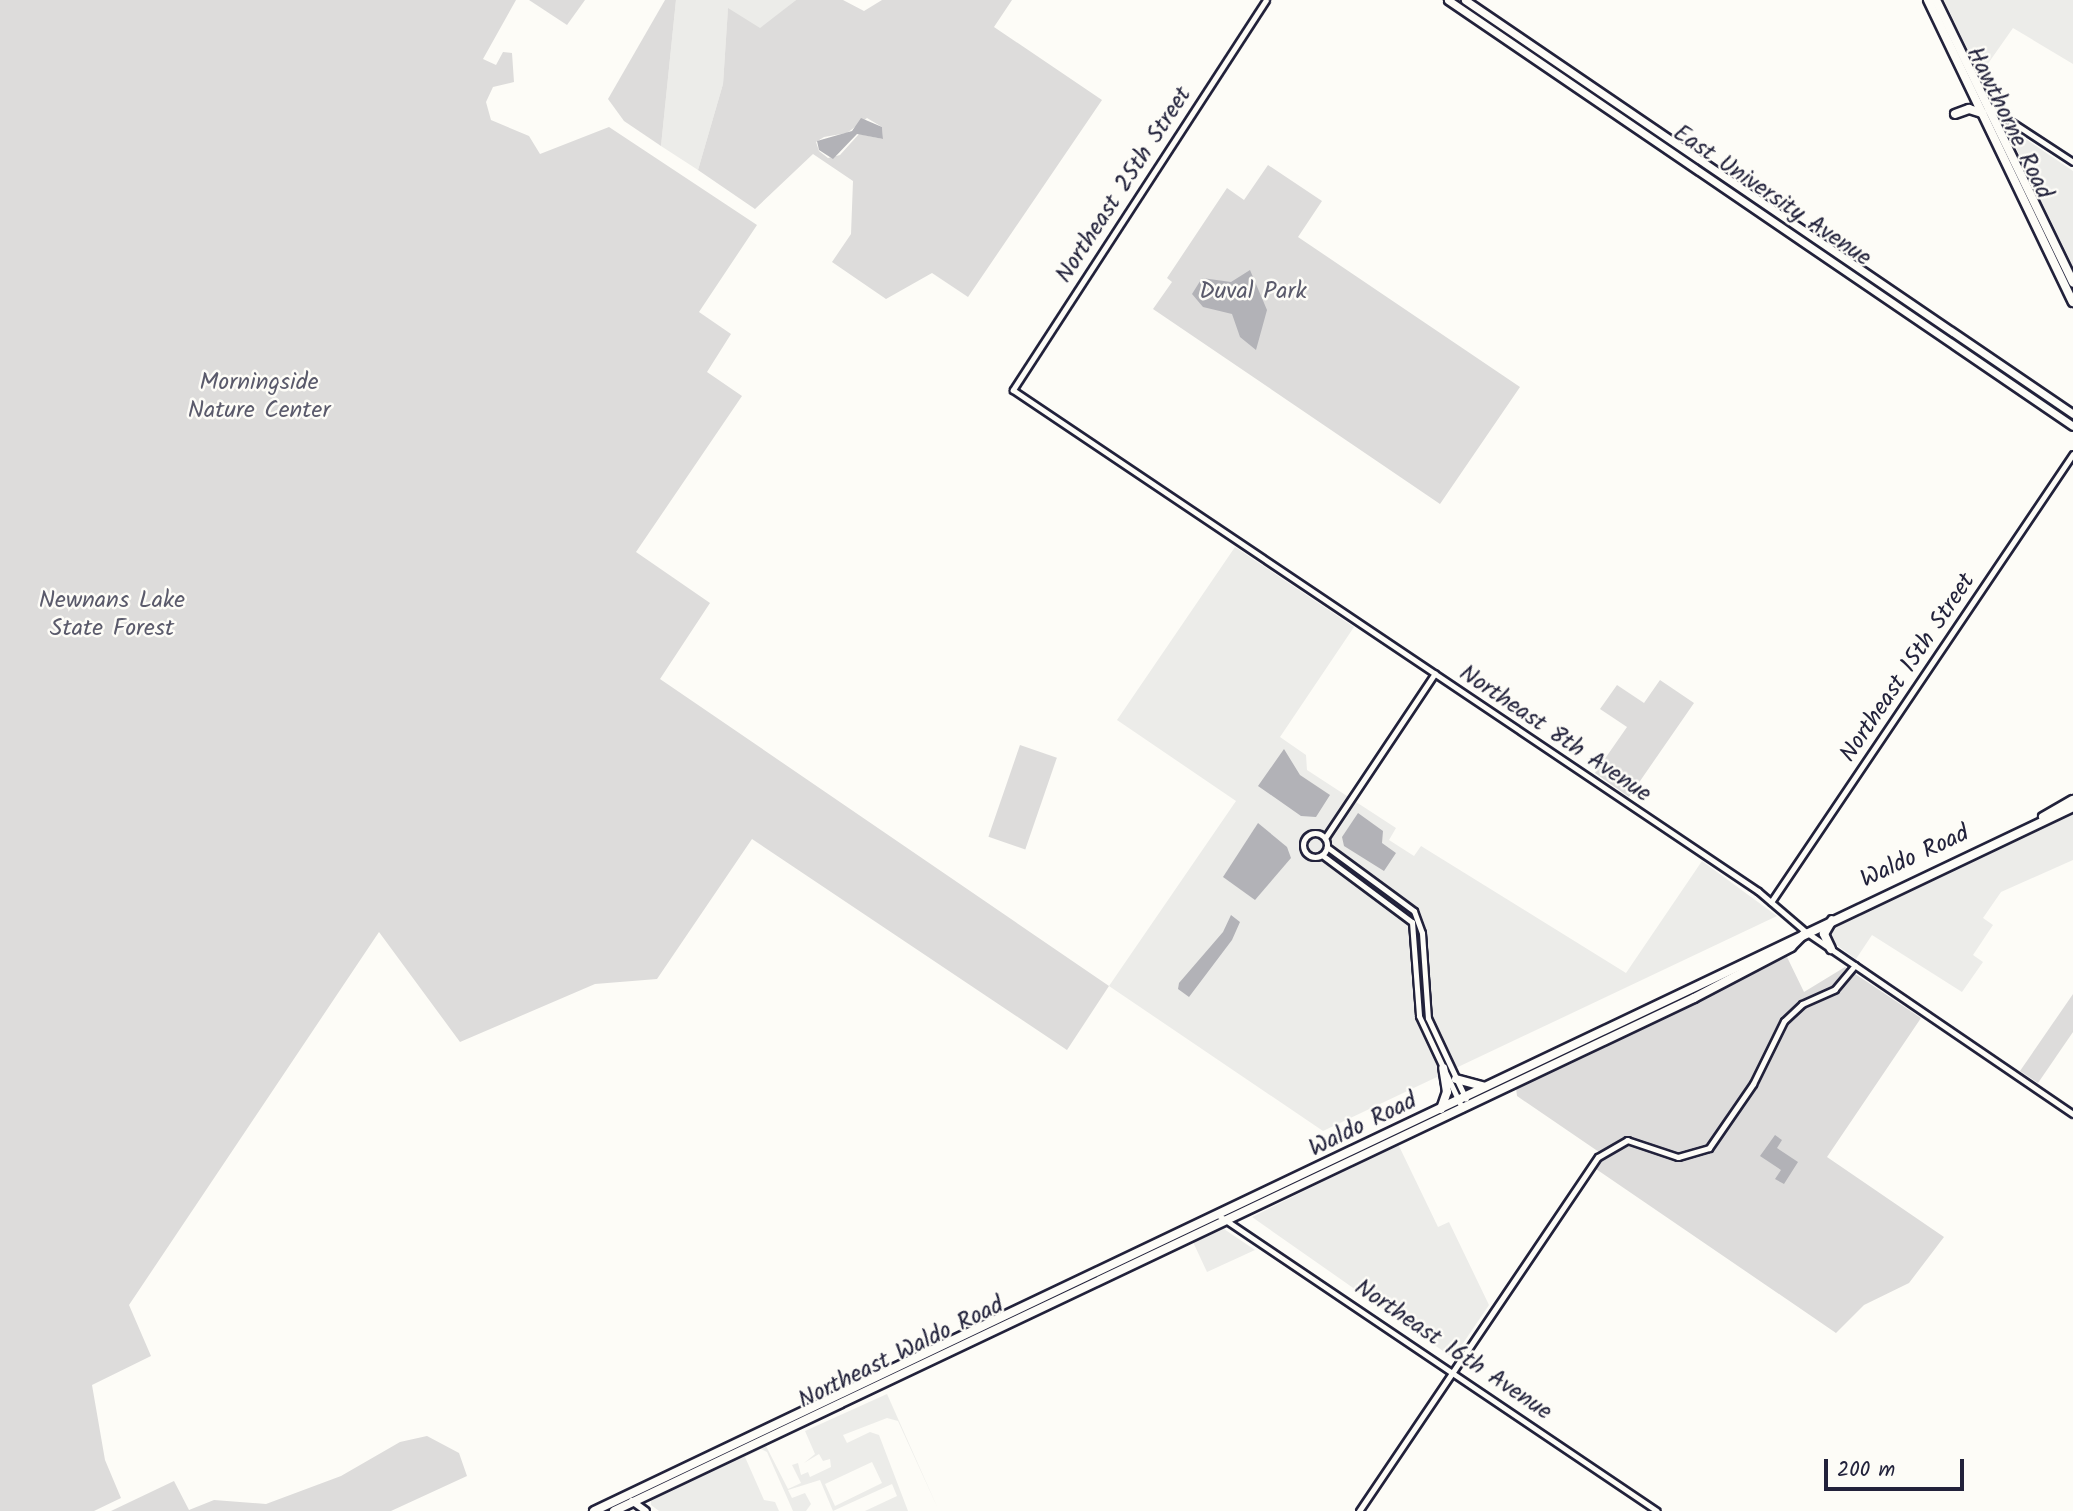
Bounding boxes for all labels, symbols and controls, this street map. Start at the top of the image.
street label: Hawthorne Road [1960,42,2058,204]
street label: Northeast 25th Street [1050,82,1198,288]
street label: East University Avenue [1667,119,1877,273]
park label: Duval Park [1199,278,1307,306]
park label: Morningside Nature Center [188,369,330,425]
street label: Northeast 15th Street [1834,568,1982,768]
park label: Newnans Lake State Forest [39,587,185,643]
street label: Northeast 8th Avenue [1454,659,1656,809]
street label: Waldo Road [1856,819,1974,895]
street label: Waldo Road [1304,1087,1422,1163]
street label: Northeast 16th Avenue [1349,1273,1557,1427]
street label: Northeast Waldo Road [794,1291,1008,1415]
scale bar [1828,1444,1968,1488]
text: 200 m [1837,1454,1895,1487]

